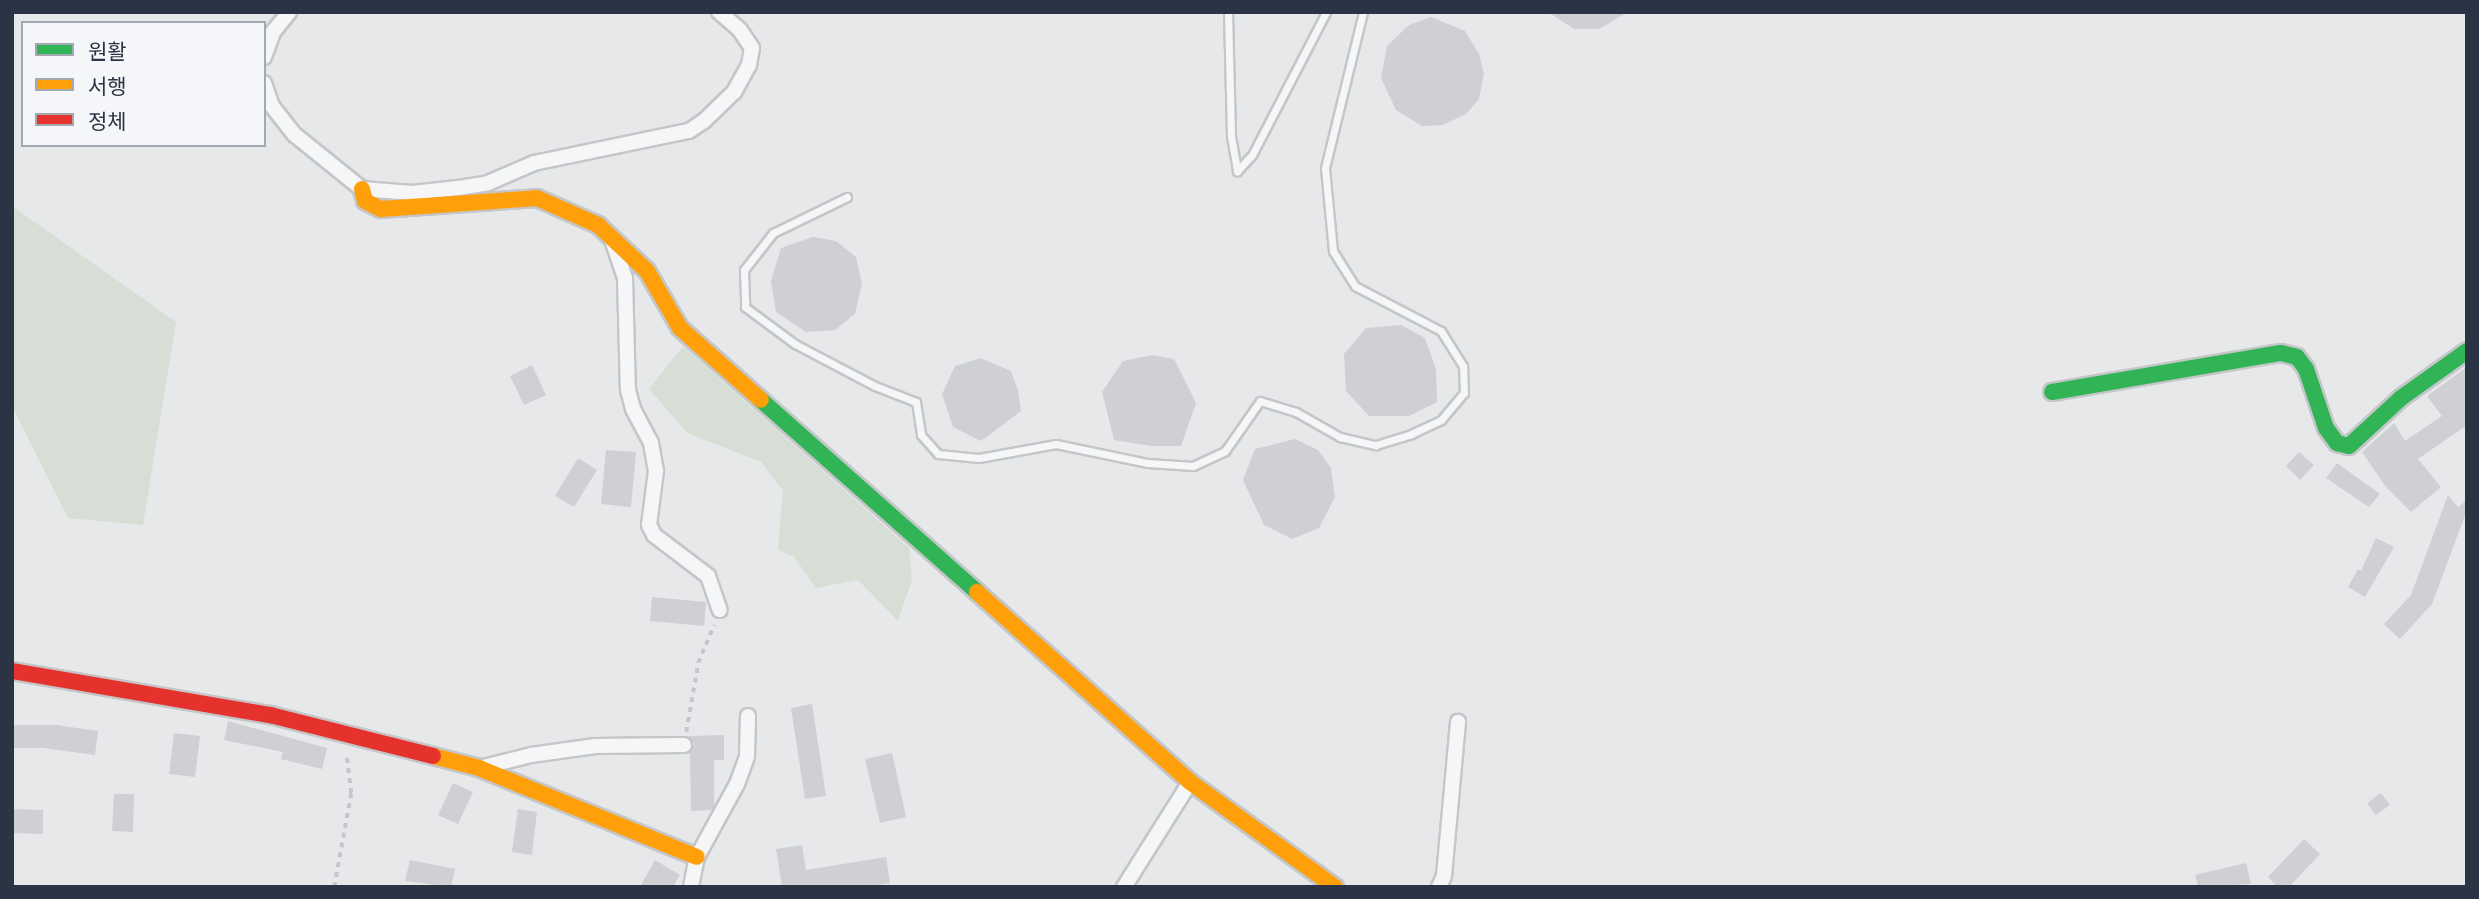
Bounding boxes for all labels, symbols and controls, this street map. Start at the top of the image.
legend [21,21,266,147]
text: 원활 [88,39,127,64]
text: 서행 [88,74,127,99]
text: 정체 [88,109,127,134]

